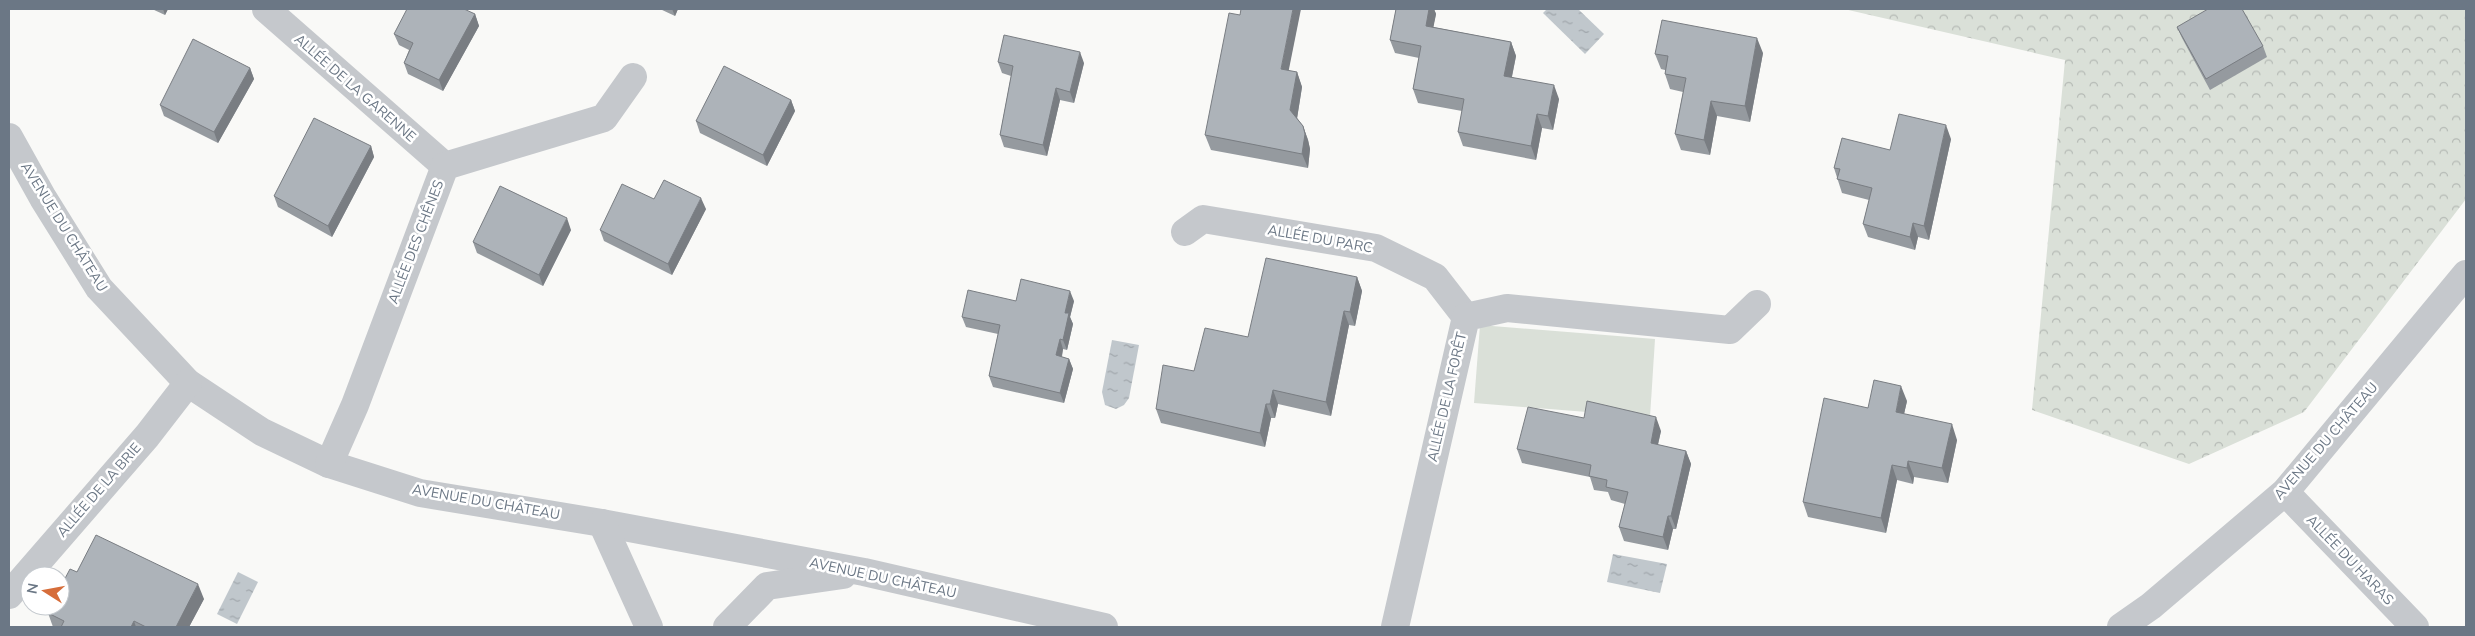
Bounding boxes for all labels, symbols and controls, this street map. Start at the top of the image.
street label: ALLÉE DE LA GARENNE [290,30,420,146]
street label: AVENUE DU CHÂTEAU [16,159,112,295]
street label: ALLÉE DES CHÊNES [384,177,449,307]
street label: ALLÉE DU PARC [1266,220,1374,258]
street label: ALLÉE DE LA FORÊT [1423,330,1471,464]
street label: AVENUE DU CHÂTEAU [2270,378,2382,504]
street label: ALLÉE DE LA BRIE [53,439,145,541]
street label: AVENUE DU CHÂTEAU [411,480,561,524]
street label: ALLÉE DU HARAS [2302,511,2398,609]
street label: AVENUE DU CHÂTEAU [808,553,958,603]
north arrow [20,566,70,616]
text: N [22,582,43,596]

